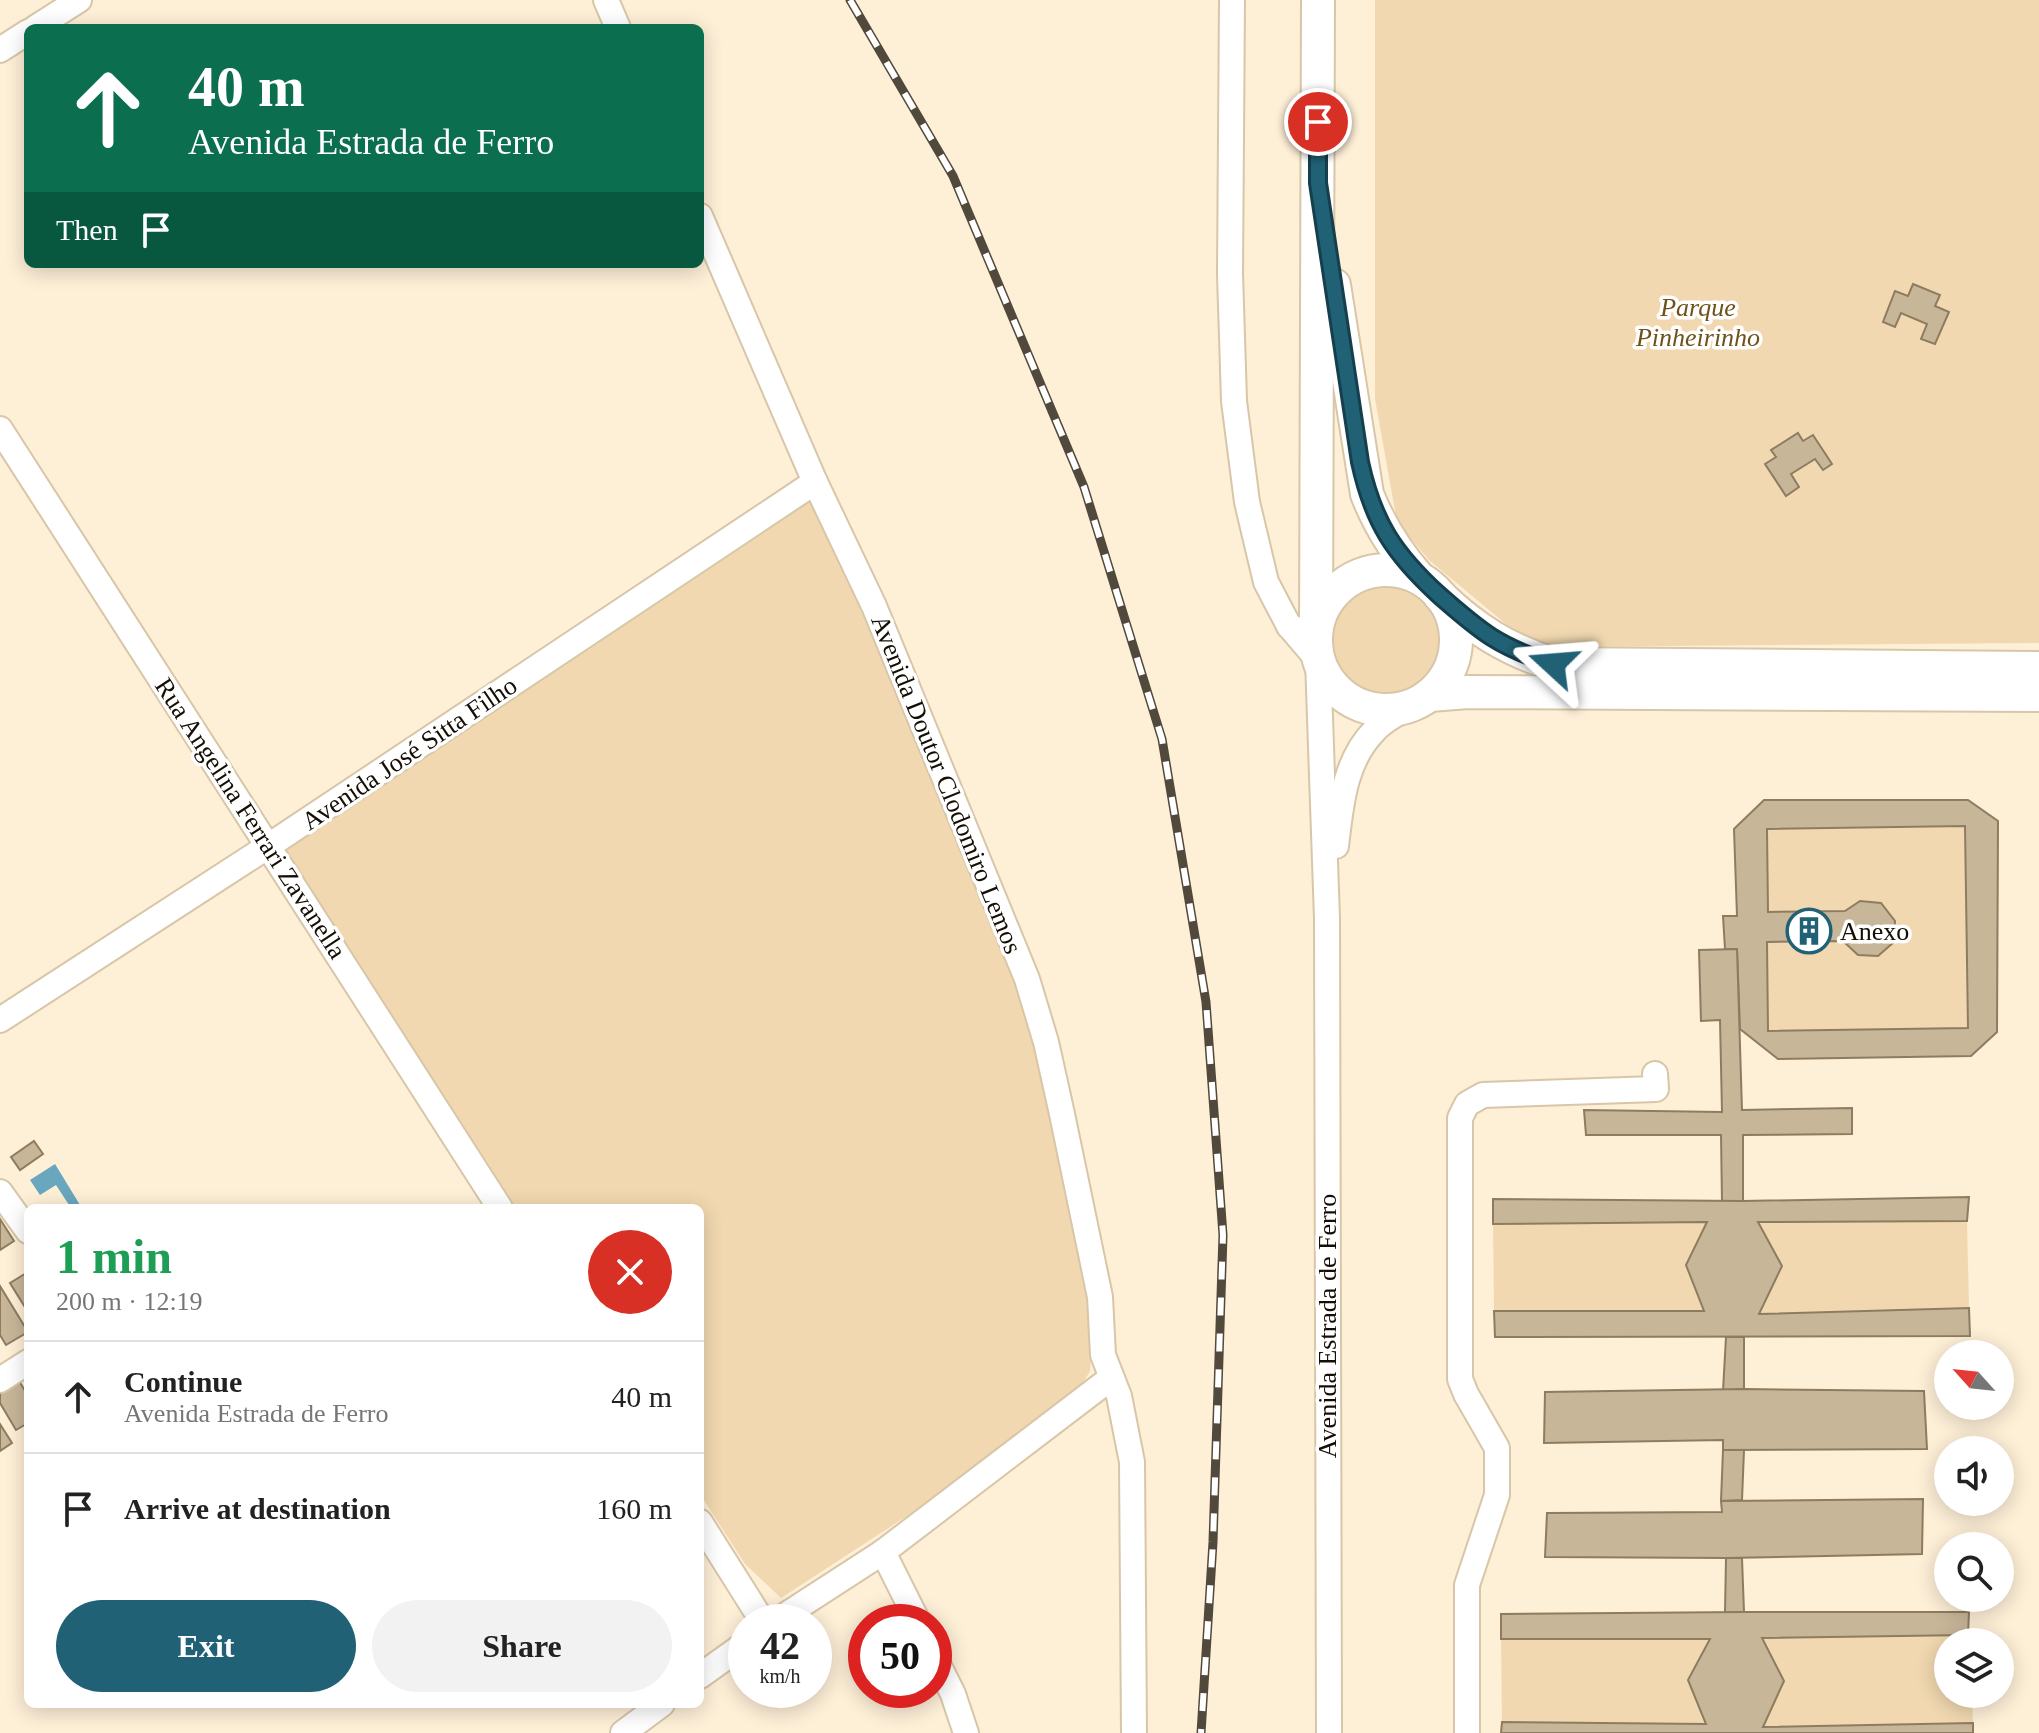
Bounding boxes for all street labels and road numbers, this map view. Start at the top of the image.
street label: Avenida Doutor Clodomiro Lemos [865,611,1028,958]
street label: Avenida José Sitta Filho [296,671,522,836]
street label: Rua Angelina Ferrari Zavanella [149,673,352,964]
street label: Avenida Estrada de Ferro [1313,1194,1342,1458]

